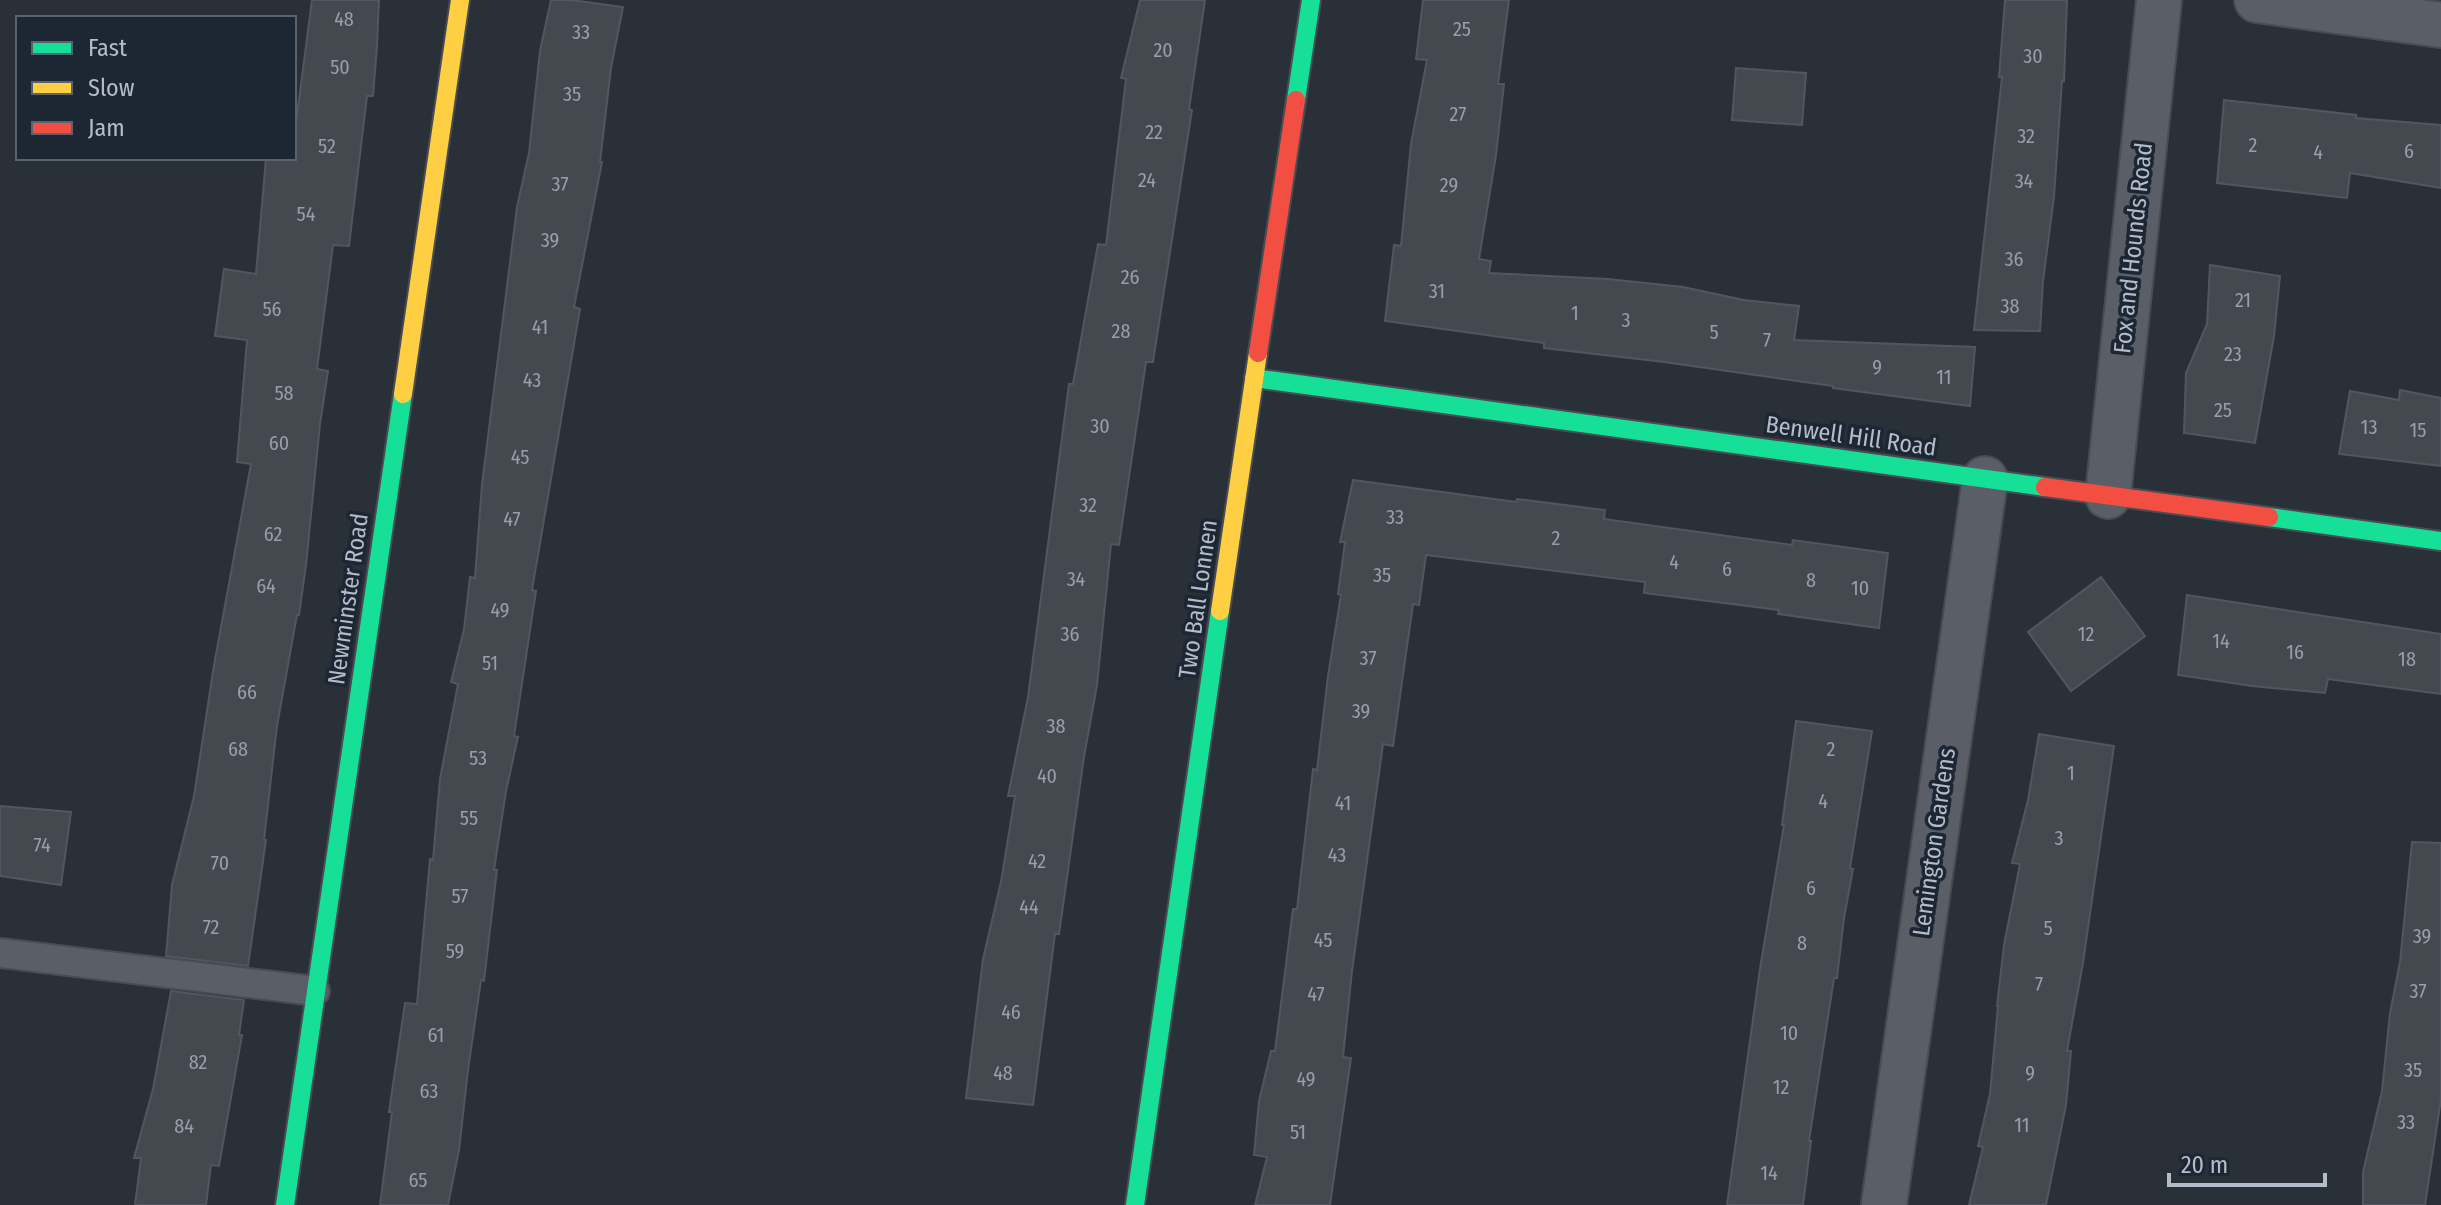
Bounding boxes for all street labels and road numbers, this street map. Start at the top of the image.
street label: Fox and Hounds Road [2108,141,2158,355]
street label: Benwell Hill Road [1764,410,1938,462]
street label: Newminster Road [322,512,374,686]
street label: Two Ball Lonnen [1173,518,1223,680]
street label: Lemington Gardens [1907,746,1961,938]

